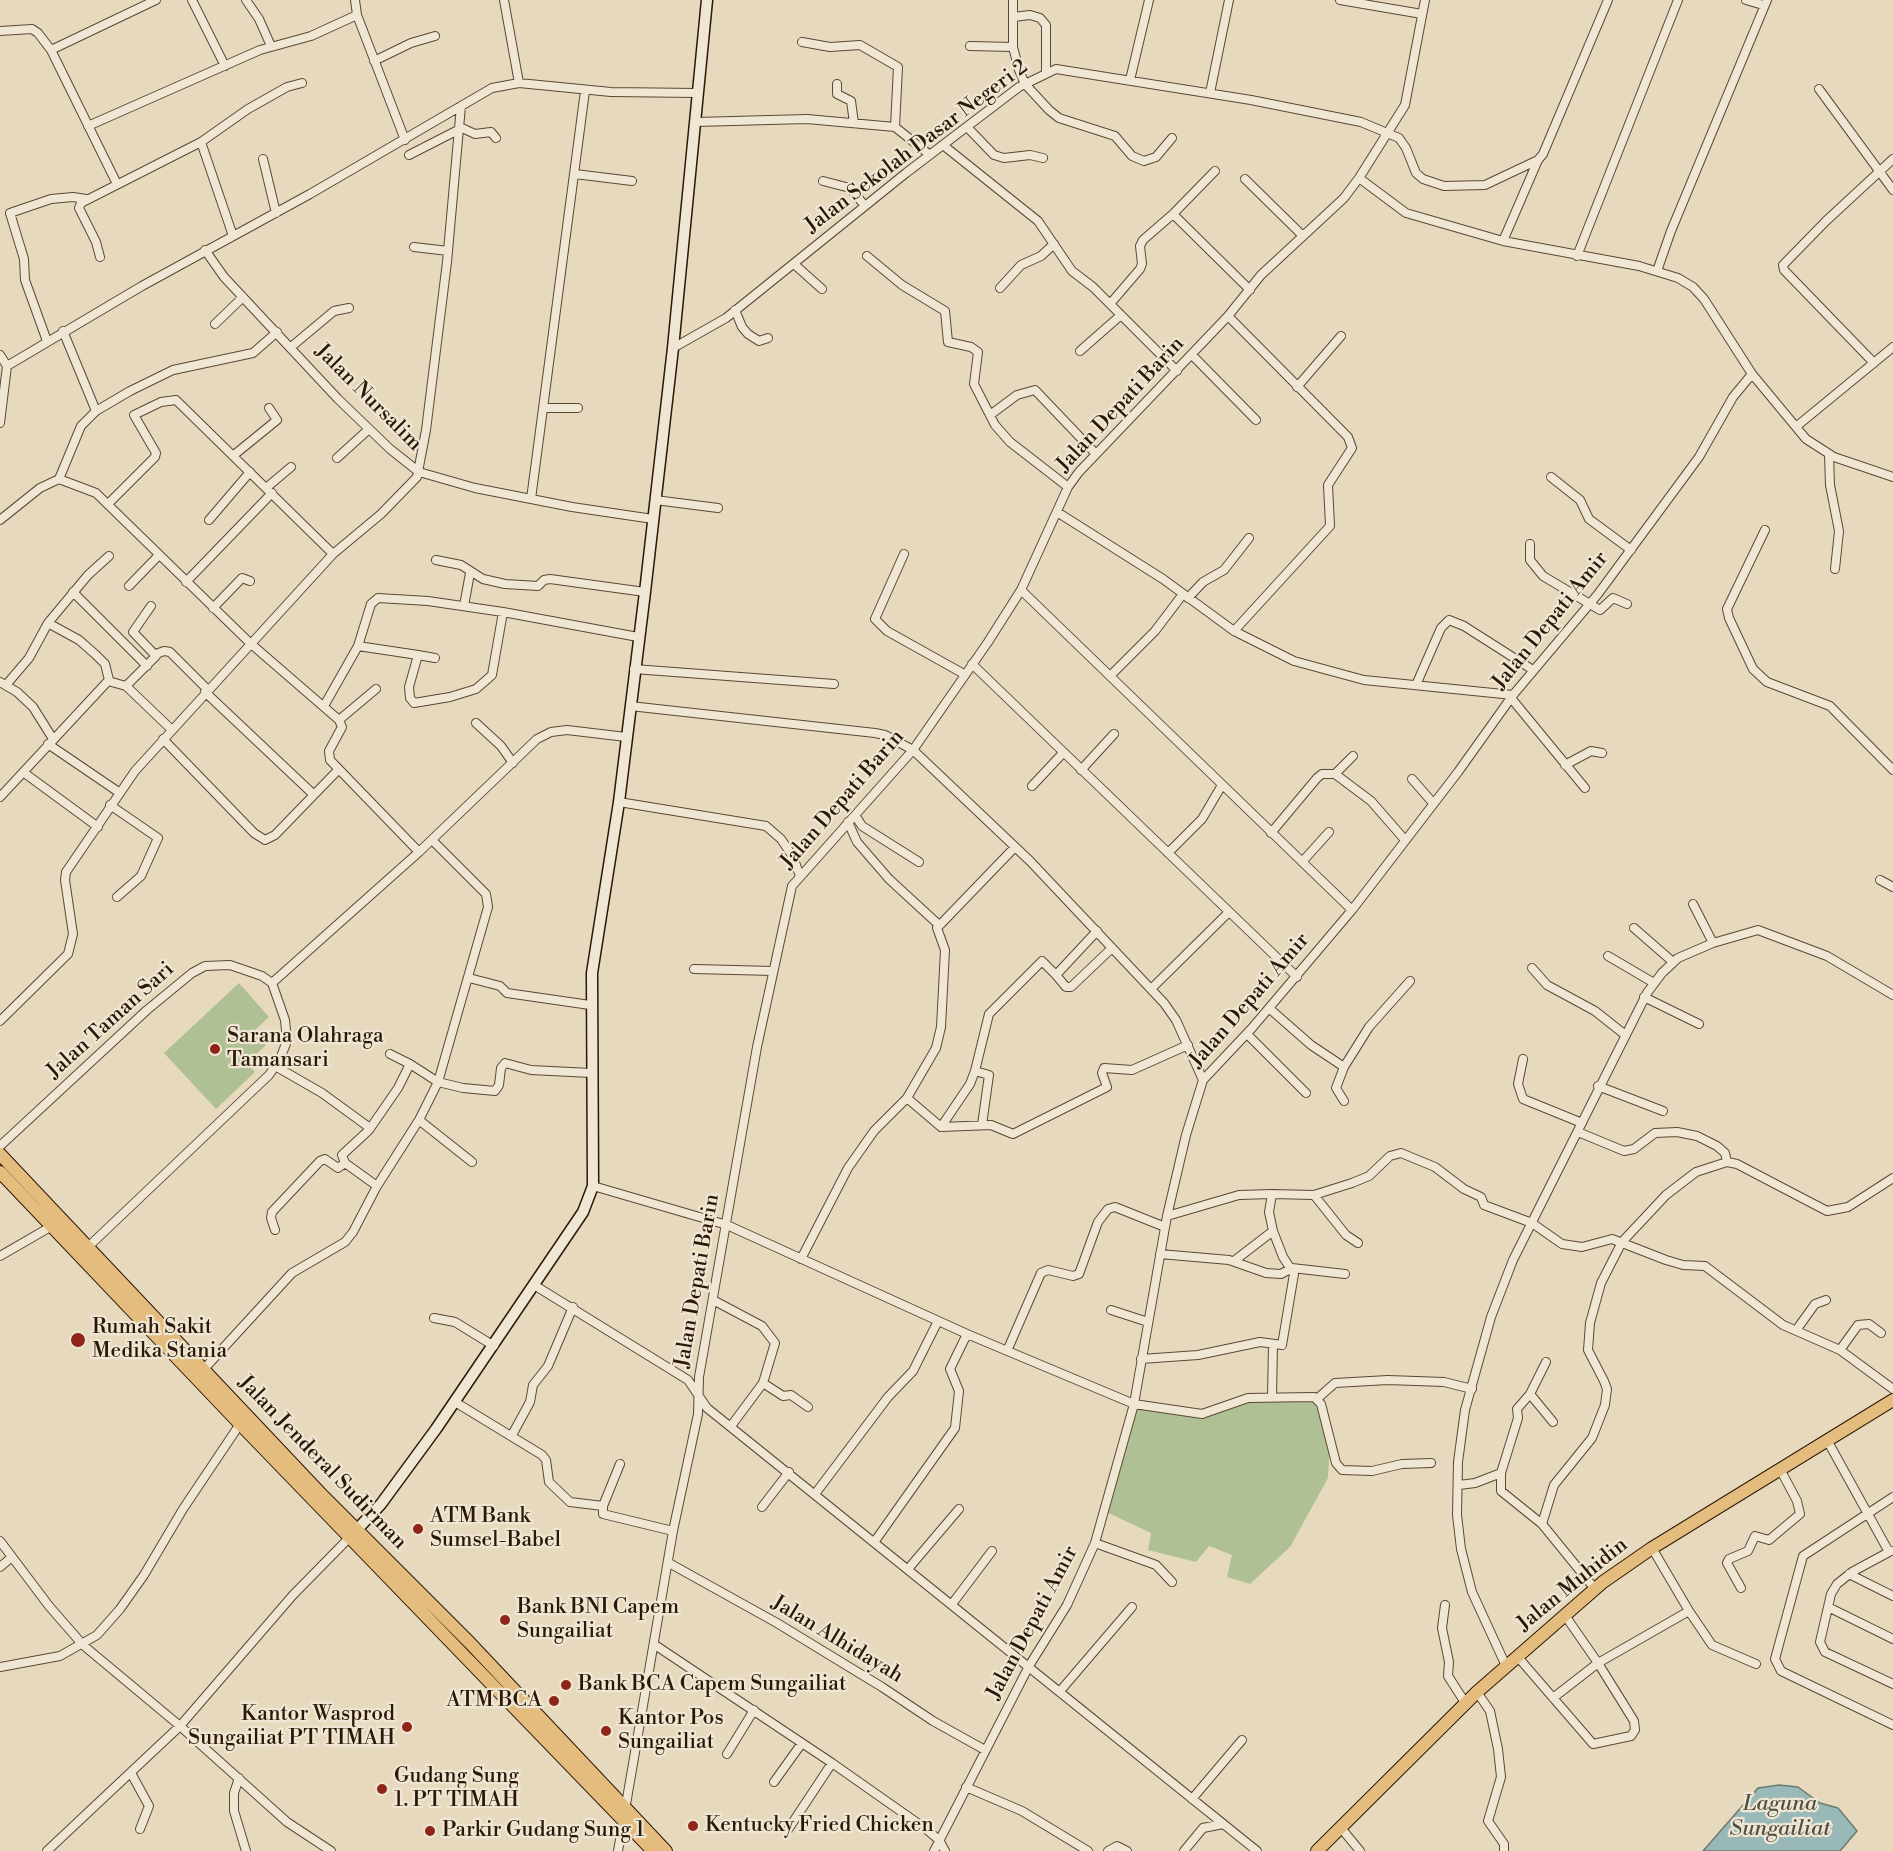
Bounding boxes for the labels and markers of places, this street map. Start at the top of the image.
place label: Sarana Olahraga Tamansari [227,1024,384,1074]
marker: Sarana Olahraga Tamansari [208,1042,222,1056]
place label: Rumah Sakit Medika Stania [92,1315,227,1365]
marker: Rumah Sakit Medika Stania [69,1331,87,1349]
place label: ATM Bank Sumsel-Babel [430,1504,561,1554]
marker: ATM Bank Sumsel-Babel [411,1522,425,1536]
place label: Bank BNI Capem Sungailiat [517,1595,679,1645]
marker: Bank BNI Capem Sungailiat [498,1613,512,1627]
place label: Bank BCA Capem Sungailiat [578,1672,846,1698]
marker: Bank BCA Capem Sungailiat [559,1678,573,1692]
place label: ATM BCA [446,1688,542,1714]
marker: ATM BCA [547,1694,561,1708]
place label: Kantor Wasprod Sungailiat PT TIMAH [188,1702,395,1752]
place label: Kantor Pos Sungailiat [618,1706,724,1756]
marker: Kantor Wasprod Sungailiat PT TIMAH [400,1720,414,1734]
marker: Kantor Pos Sungailiat [599,1724,613,1738]
place label: Gudang Sung 1. PT TIMAH [394,1764,519,1814]
marker: Gudang Sung 1. PT TIMAH [375,1782,389,1796]
place label: Kentucky Fried Chicken [705,1813,934,1839]
place label: Parkir Gudang Sung 1 [442,1818,645,1844]
marker: Kentucky Fried Chicken [686,1819,700,1833]
marker: Parkir Gudang Sung 1 [423,1824,437,1838]

